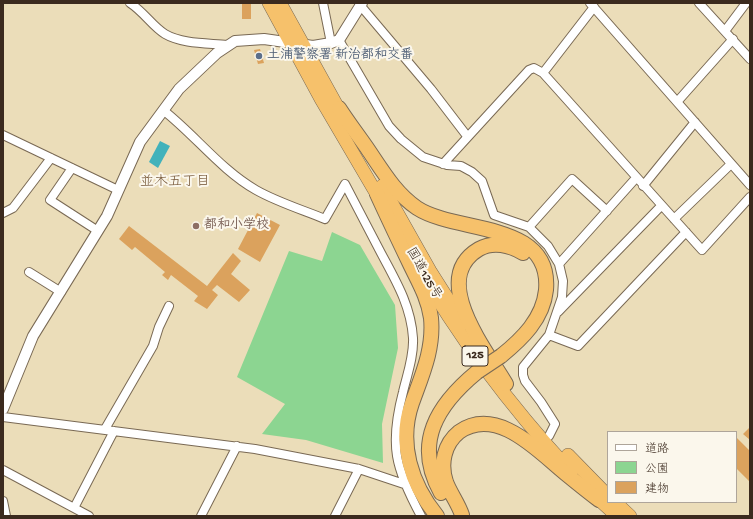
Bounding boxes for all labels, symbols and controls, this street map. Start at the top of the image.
place label: 土浦警察署 新治都和交番 [267,48,413,64]
marker: 土浦警察署 新治都和交番 [254,51,264,61]
district label: 並木五丁目 [140,175,210,191]
place label: 都和小学校 [204,218,269,234]
marker: 都和小学校 [191,221,201,231]
street label: 国道125号 [402,245,444,303]
road number: 125 [462,346,488,366]
legend [607,431,737,503]
text: 道路 [645,443,669,457]
text: 公園 [645,463,669,477]
text: 建物 [645,483,669,497]

